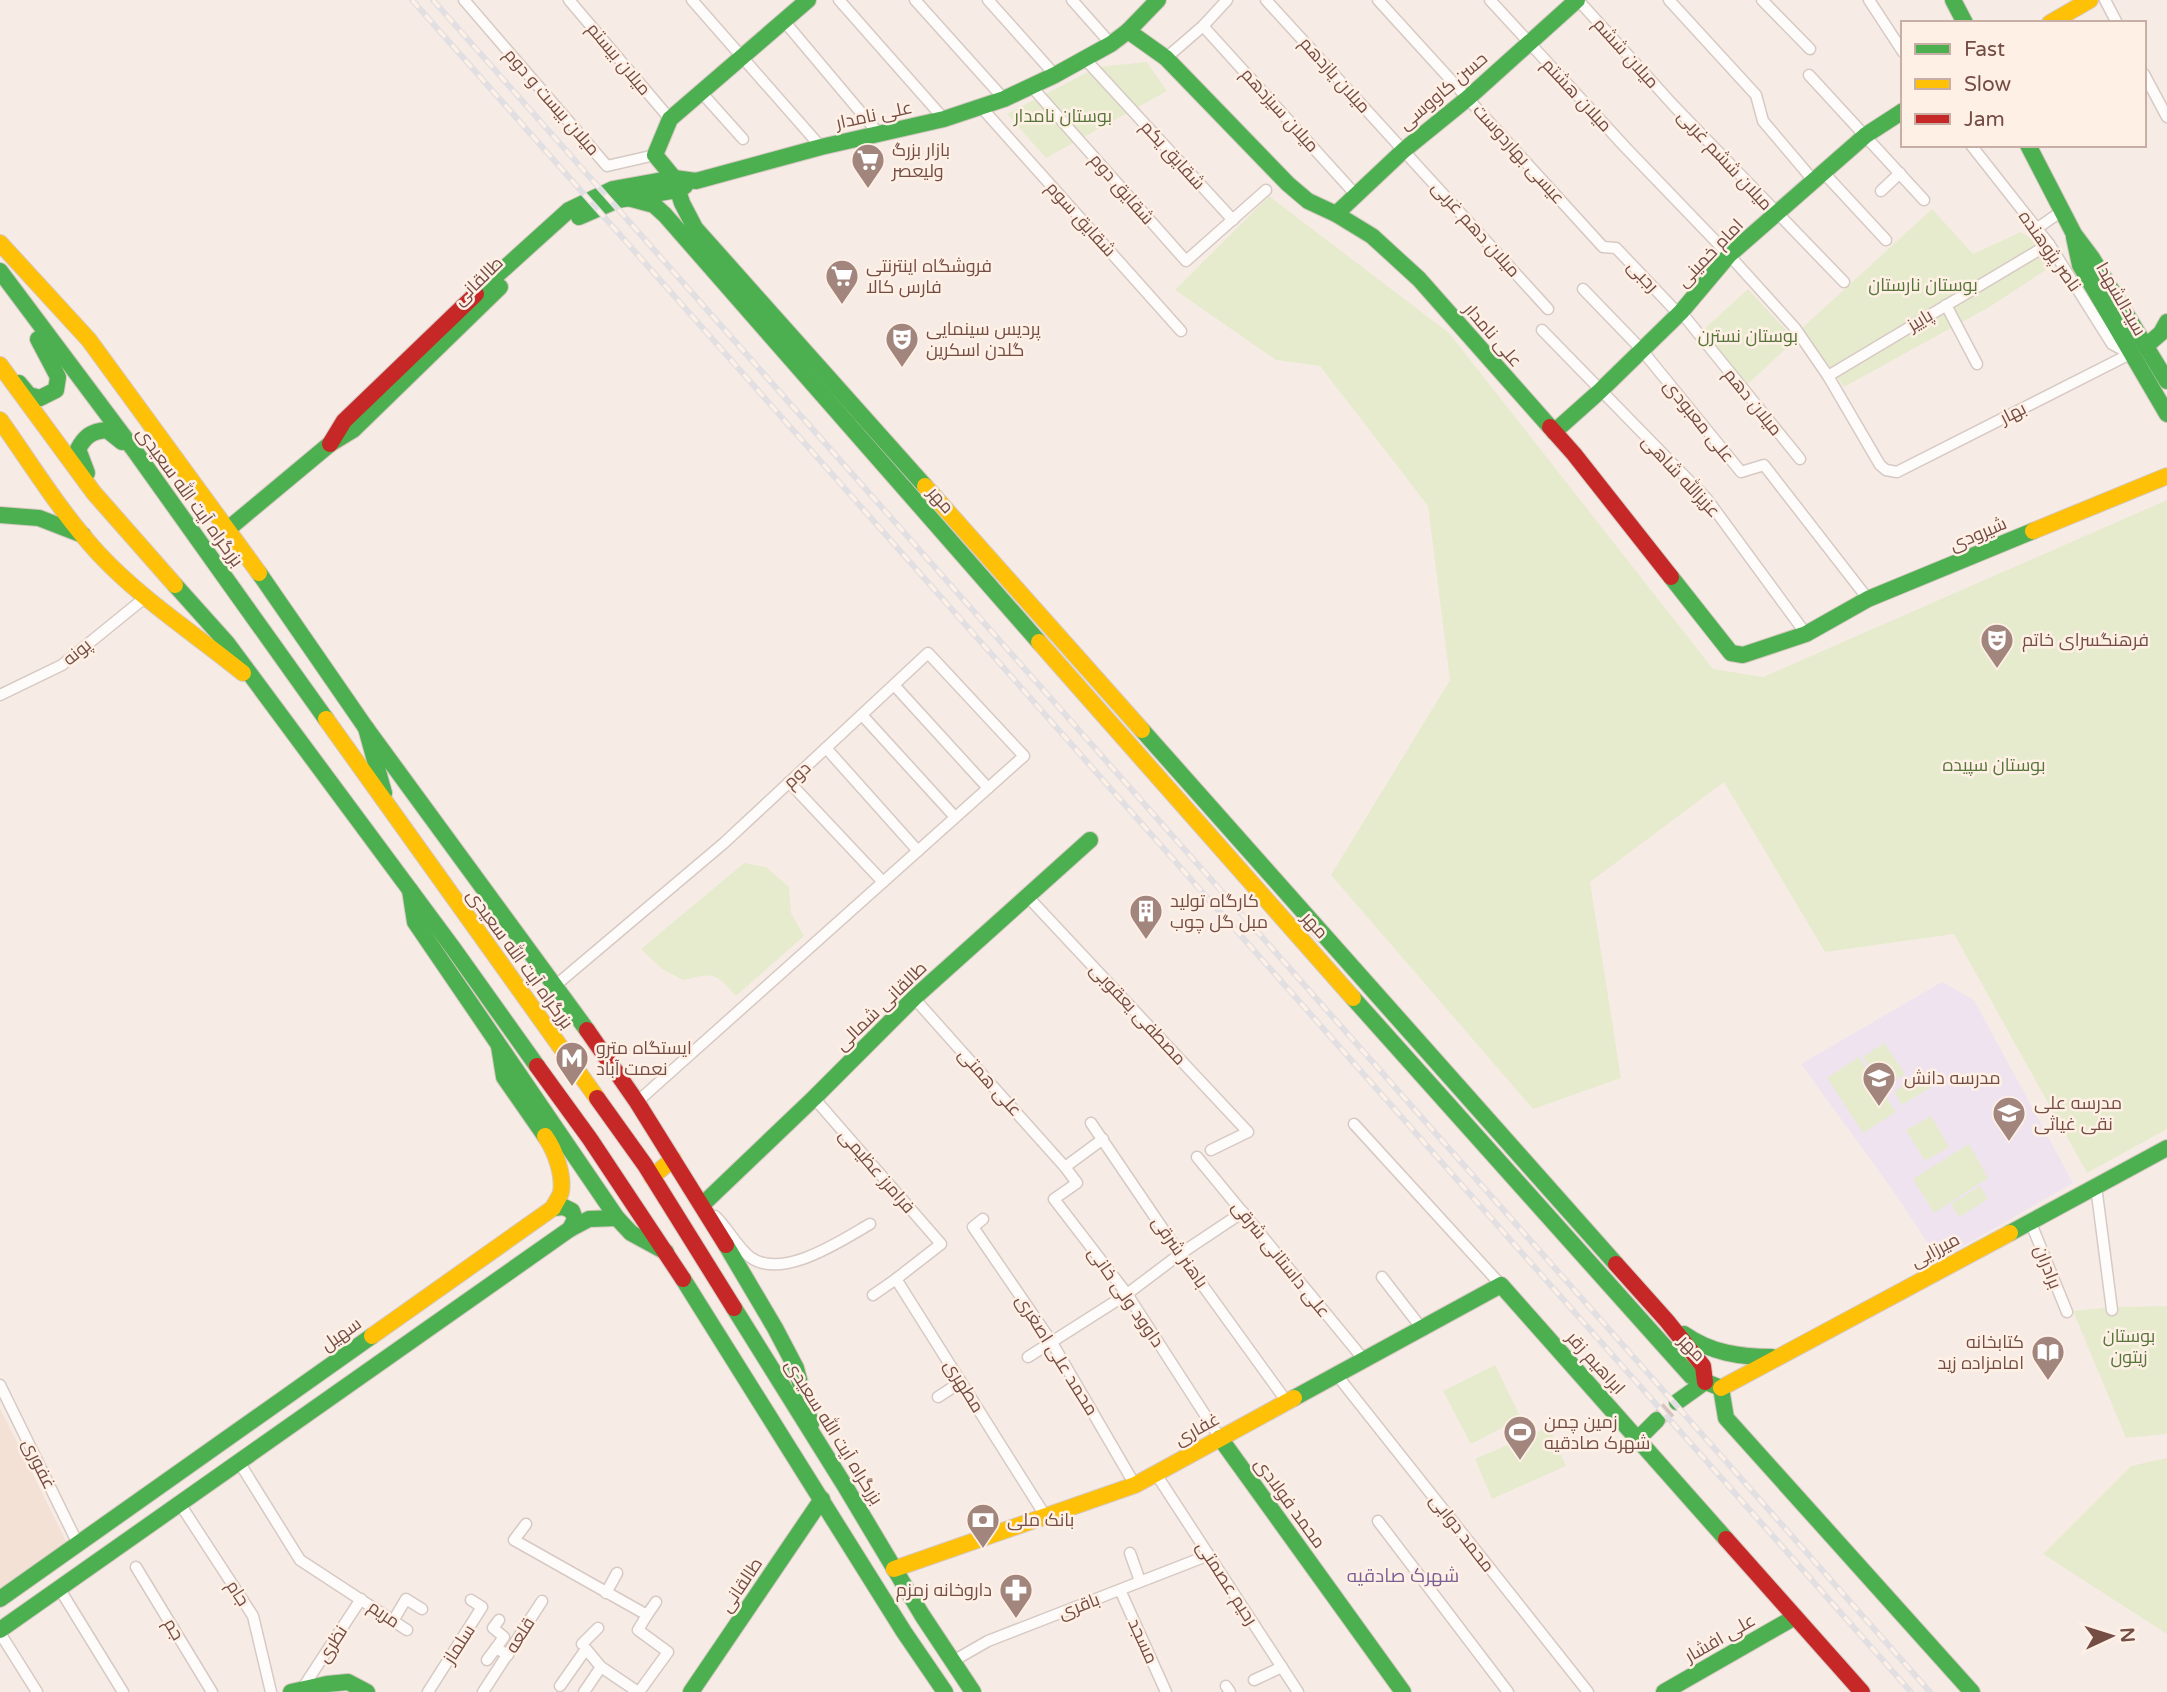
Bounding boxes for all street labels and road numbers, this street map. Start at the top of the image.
street label: میلان ششم [1588,13,1664,94]
street label: میلان بیستم [581,18,656,101]
street label: میلان یازدهم [1294,32,1375,118]
street label: میلان بیست و دوم [499,44,605,161]
street label: حسن کاووسی [1394,47,1492,135]
street label: میلان هشتم [1537,54,1617,137]
street label: میلان سیزدهم [1236,63,1324,157]
street label: علی نامدار [833,96,914,134]
street label: عیسی بهاردوست [1468,100,1570,208]
street label: میلان ششم غربی [1672,105,1777,215]
street label: شقایق یکم [1135,116,1210,195]
street label: شقایق دوم [1084,149,1159,230]
street label: میلان دهم غربی [1426,176,1525,282]
street label: شقایق سوم [1041,177,1121,262]
street label: ناصر پژوهنده [2013,206,2086,296]
street label: امام خمینی [1672,214,1749,292]
street label: طالقانی [448,252,508,310]
street label: رجبی [1623,255,1663,297]
street label: سیدالشهدا [2091,258,2151,340]
street label: علی نامدار [1459,298,1527,372]
street label: پاییز [1902,304,1937,337]
street label: میلان دهم [1718,364,1787,441]
street label: علی معبودی [1659,375,1739,467]
street label: بهار [1995,397,2030,429]
street label: بزرگراه آیت الله سعیدی [132,422,249,571]
street label: عزیزالله شاهی [1637,429,1726,522]
street label: مهر [923,481,959,518]
street label: شیرودی [1946,512,2010,556]
street label: پونه [58,634,97,671]
street label: دوم [779,757,816,794]
street label: بزرگراه آیت الله سعیدی [462,884,579,1033]
street label: مهر [1297,906,1333,943]
street label: طالقانی شمالی [831,957,931,1055]
street label: مصطفی یعقوبی [1085,958,1191,1070]
street label: علی همتی [954,1043,1026,1121]
street label: فرامرز عظیمی [834,1124,920,1218]
street label: علی داستانی شرقی [1227,1196,1335,1322]
street label: باهنر شرقی [1147,1212,1213,1292]
street label: میرزایی [1907,1228,1963,1272]
street label: داوود ولی خانی [1083,1242,1169,1352]
street label: برادران [2029,1242,2067,1292]
street label: محمد علی اصغری [1011,1291,1103,1419]
street label: سهیل [316,1312,366,1356]
street label: ابراهیم زقر [1561,1326,1630,1400]
street label: مهر [1673,1329,1710,1366]
street label: بزرگراه آیت الله سعیدی [780,1355,889,1509]
street label: مطهری [939,1355,989,1417]
street label: غفاری [1171,1408,1223,1450]
street label: غفوری [17,1435,61,1493]
street label: محمد فولادی [1250,1453,1330,1553]
street label: محمد دوابی [1425,1490,1499,1576]
street label: رحیم عصمتی [1191,1537,1262,1630]
street label: طالقانی [715,1553,767,1617]
street label: جام [221,1576,254,1611]
street label: باقری [1055,1588,1103,1624]
street label: مریم [363,1595,404,1633]
street label: علی افشار [1680,1609,1759,1668]
street label: قلعه [501,1613,539,1657]
street label: جم [158,1614,189,1645]
street label: مسجد [1123,1615,1163,1667]
street label: سلماز [438,1620,480,1669]
street label: نظری [312,1621,352,1667]

